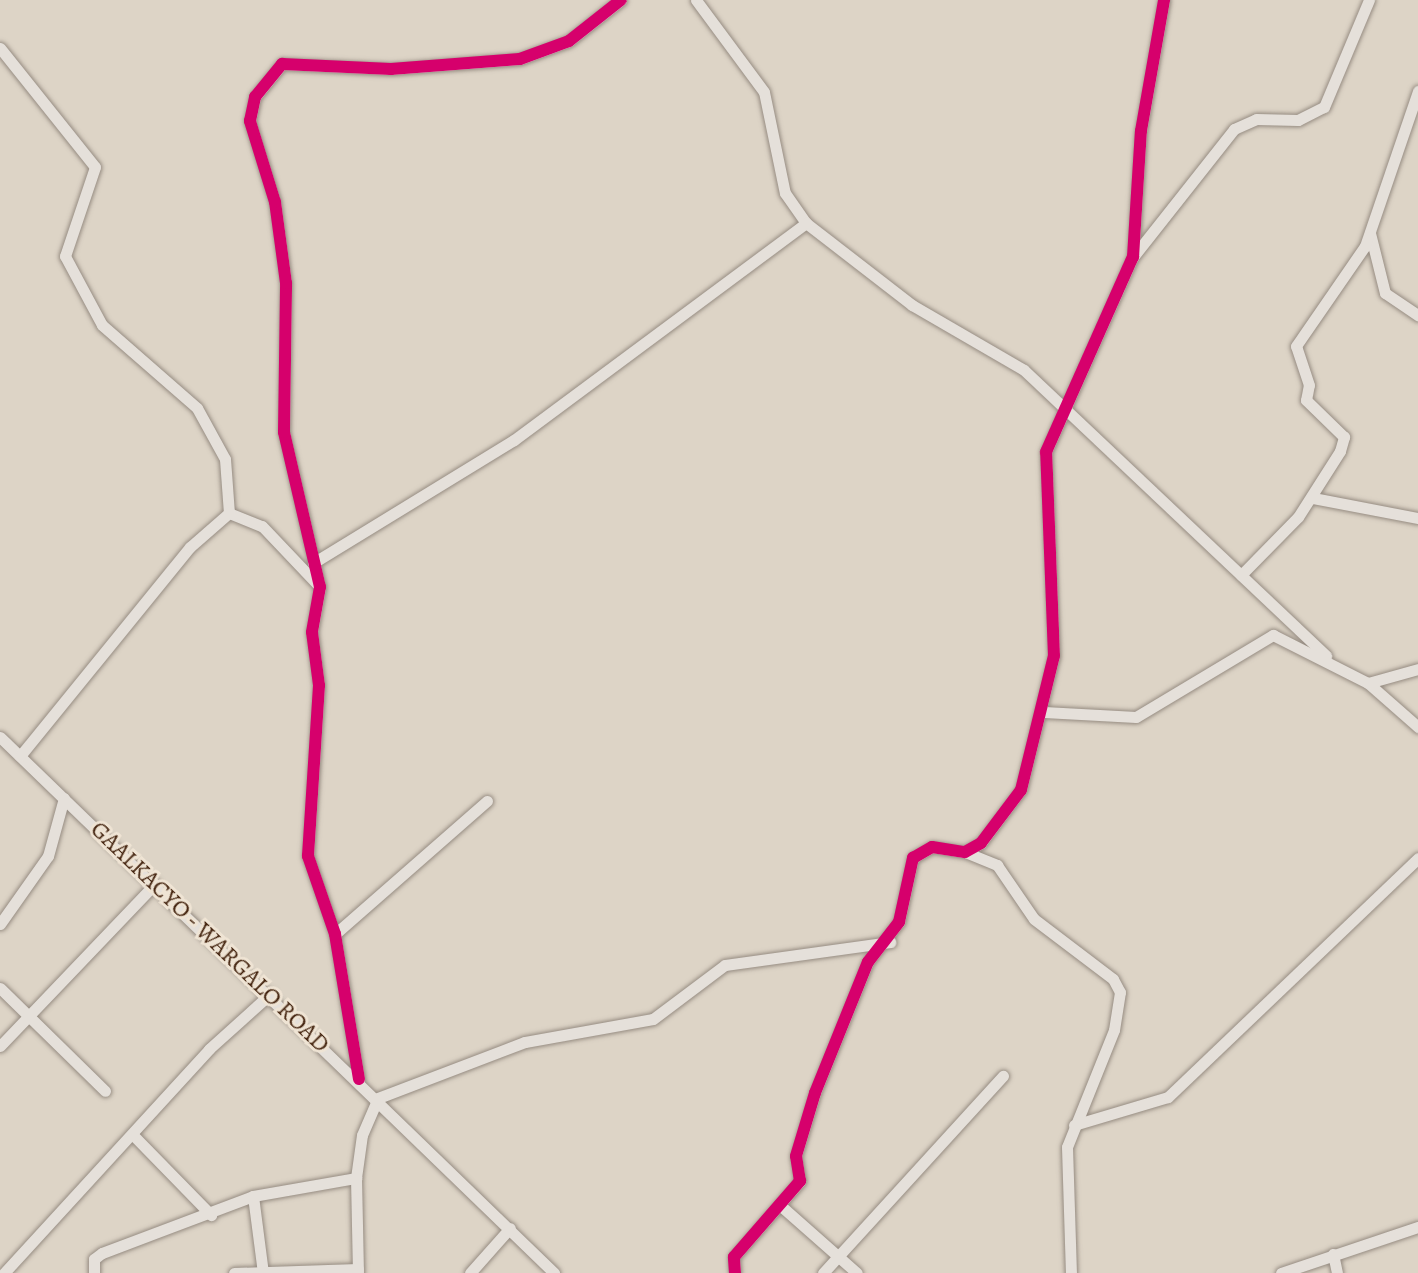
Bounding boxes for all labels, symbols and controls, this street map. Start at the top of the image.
street label: GAALKACYO - WARGALO ROAD [84,815,336,1059]

